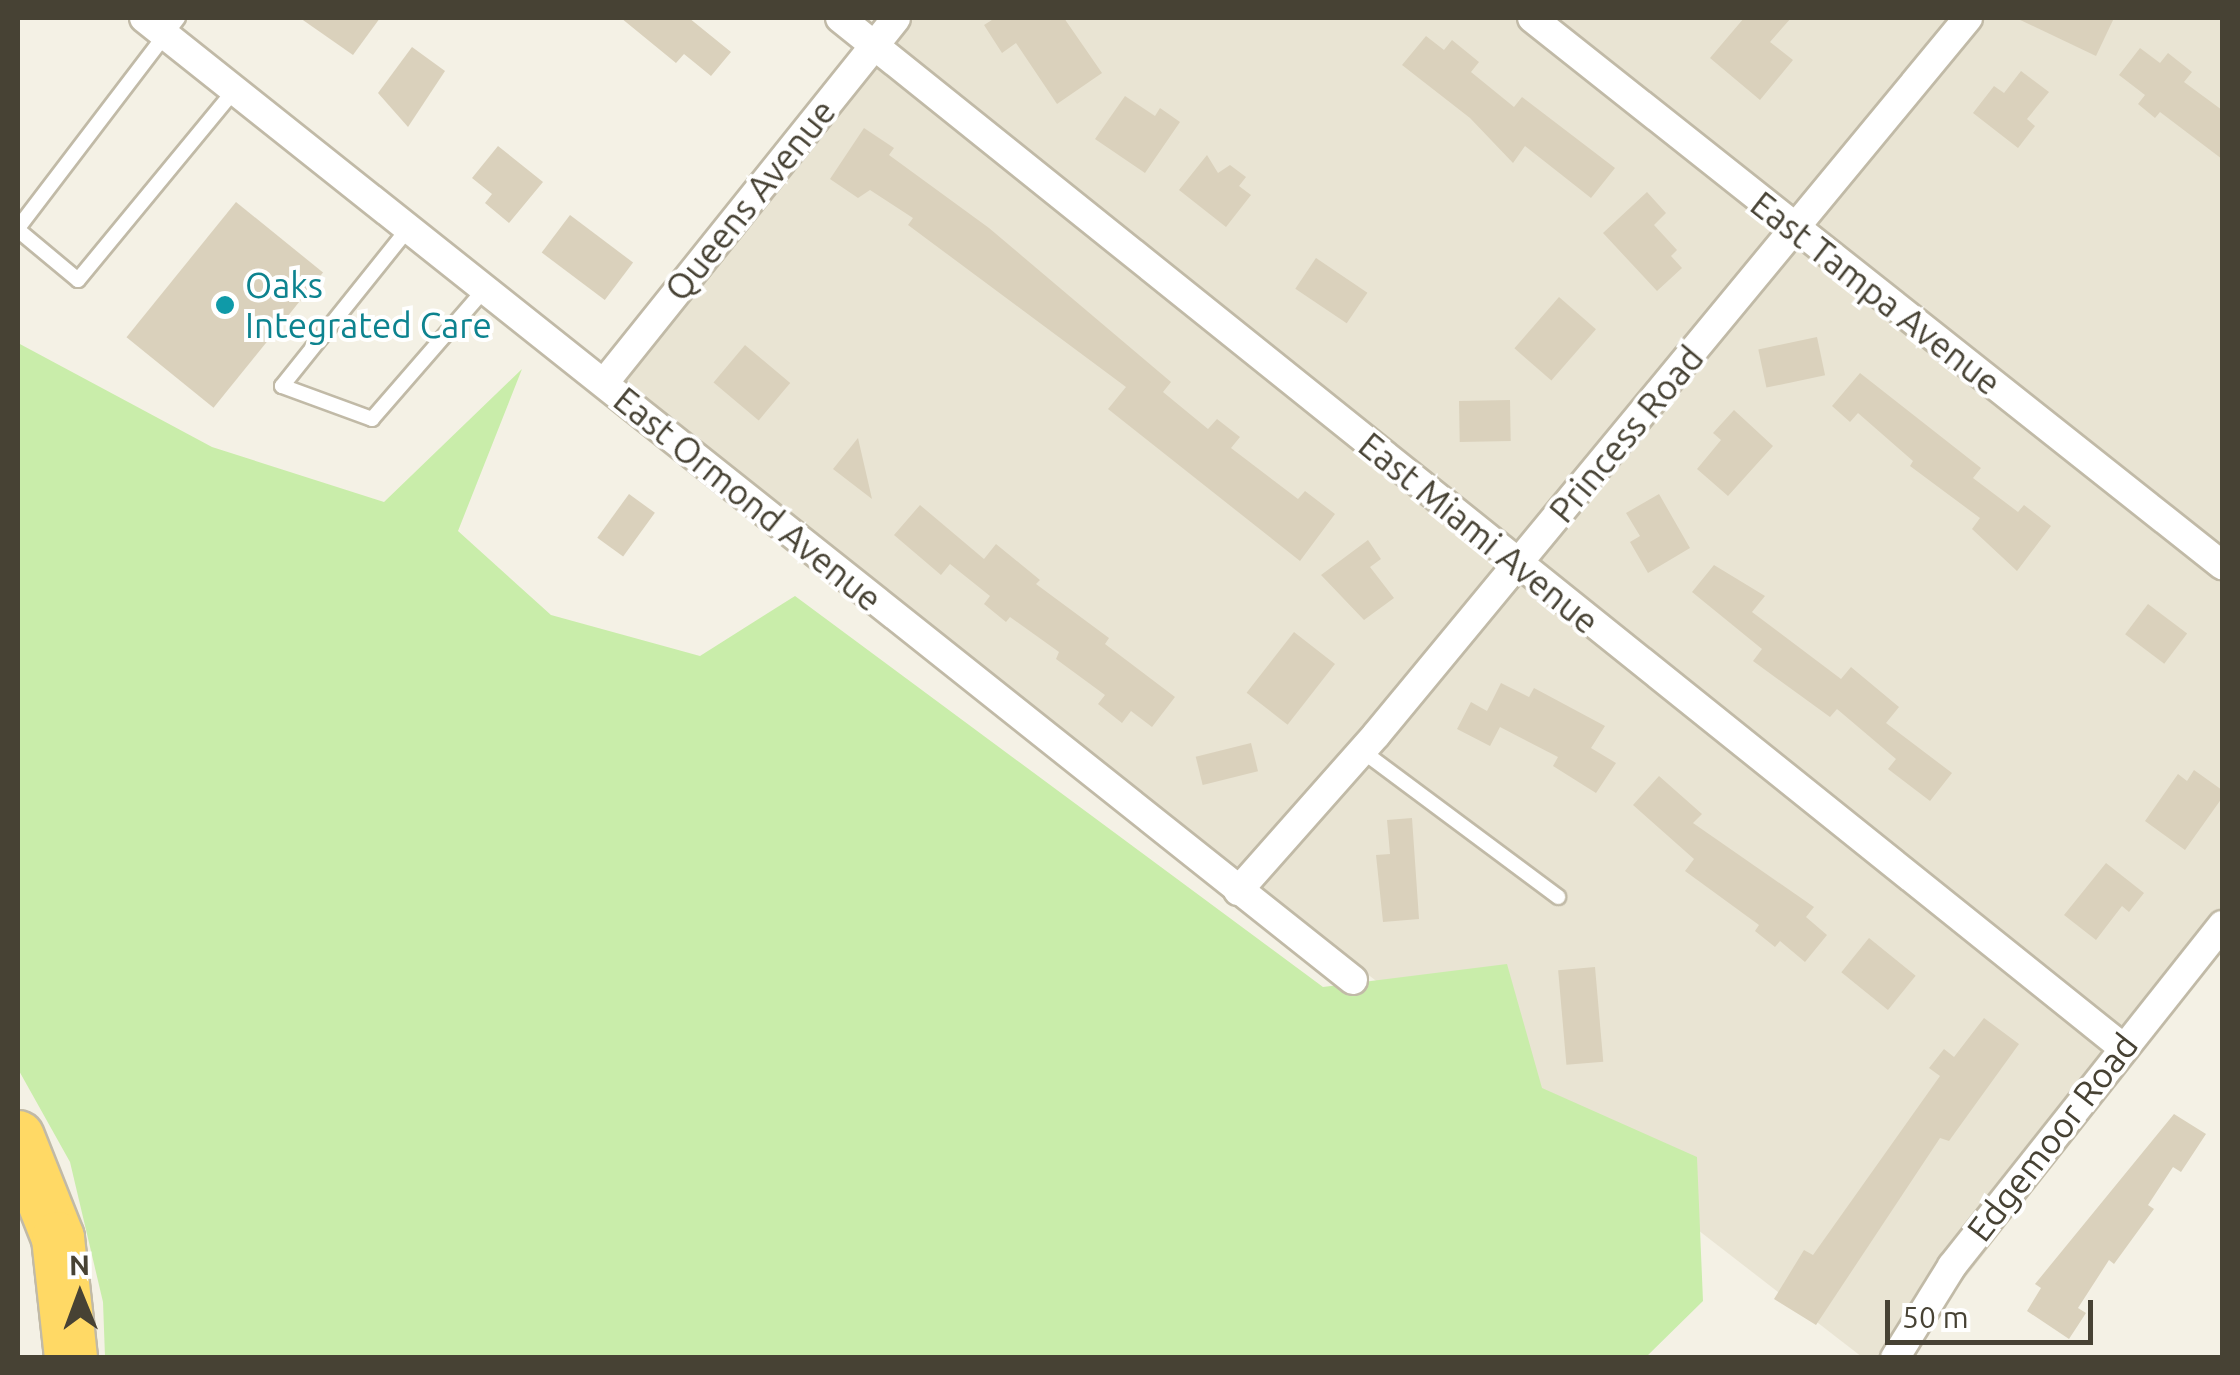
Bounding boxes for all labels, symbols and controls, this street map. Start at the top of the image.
street label: Queens Avenue [656,91,844,309]
street label: East Tampa Avenue [1743,182,2009,404]
place label: Oaks Integrated Care [245,264,492,346]
marker: Oaks Integrated Care [214,294,236,316]
street label: Princess Road [1540,337,1712,531]
street label: East Ormond Avenue [606,378,890,620]
street label: East Miami Avenue [1351,424,1607,642]
street label: Edgemoor Road [1958,1025,2146,1249]
north arrow [30,1245,130,1345]
text: N [69,1249,90,1280]
scale bar [1890,1280,2098,1342]
text: 50 m [1902,1300,1969,1334]

